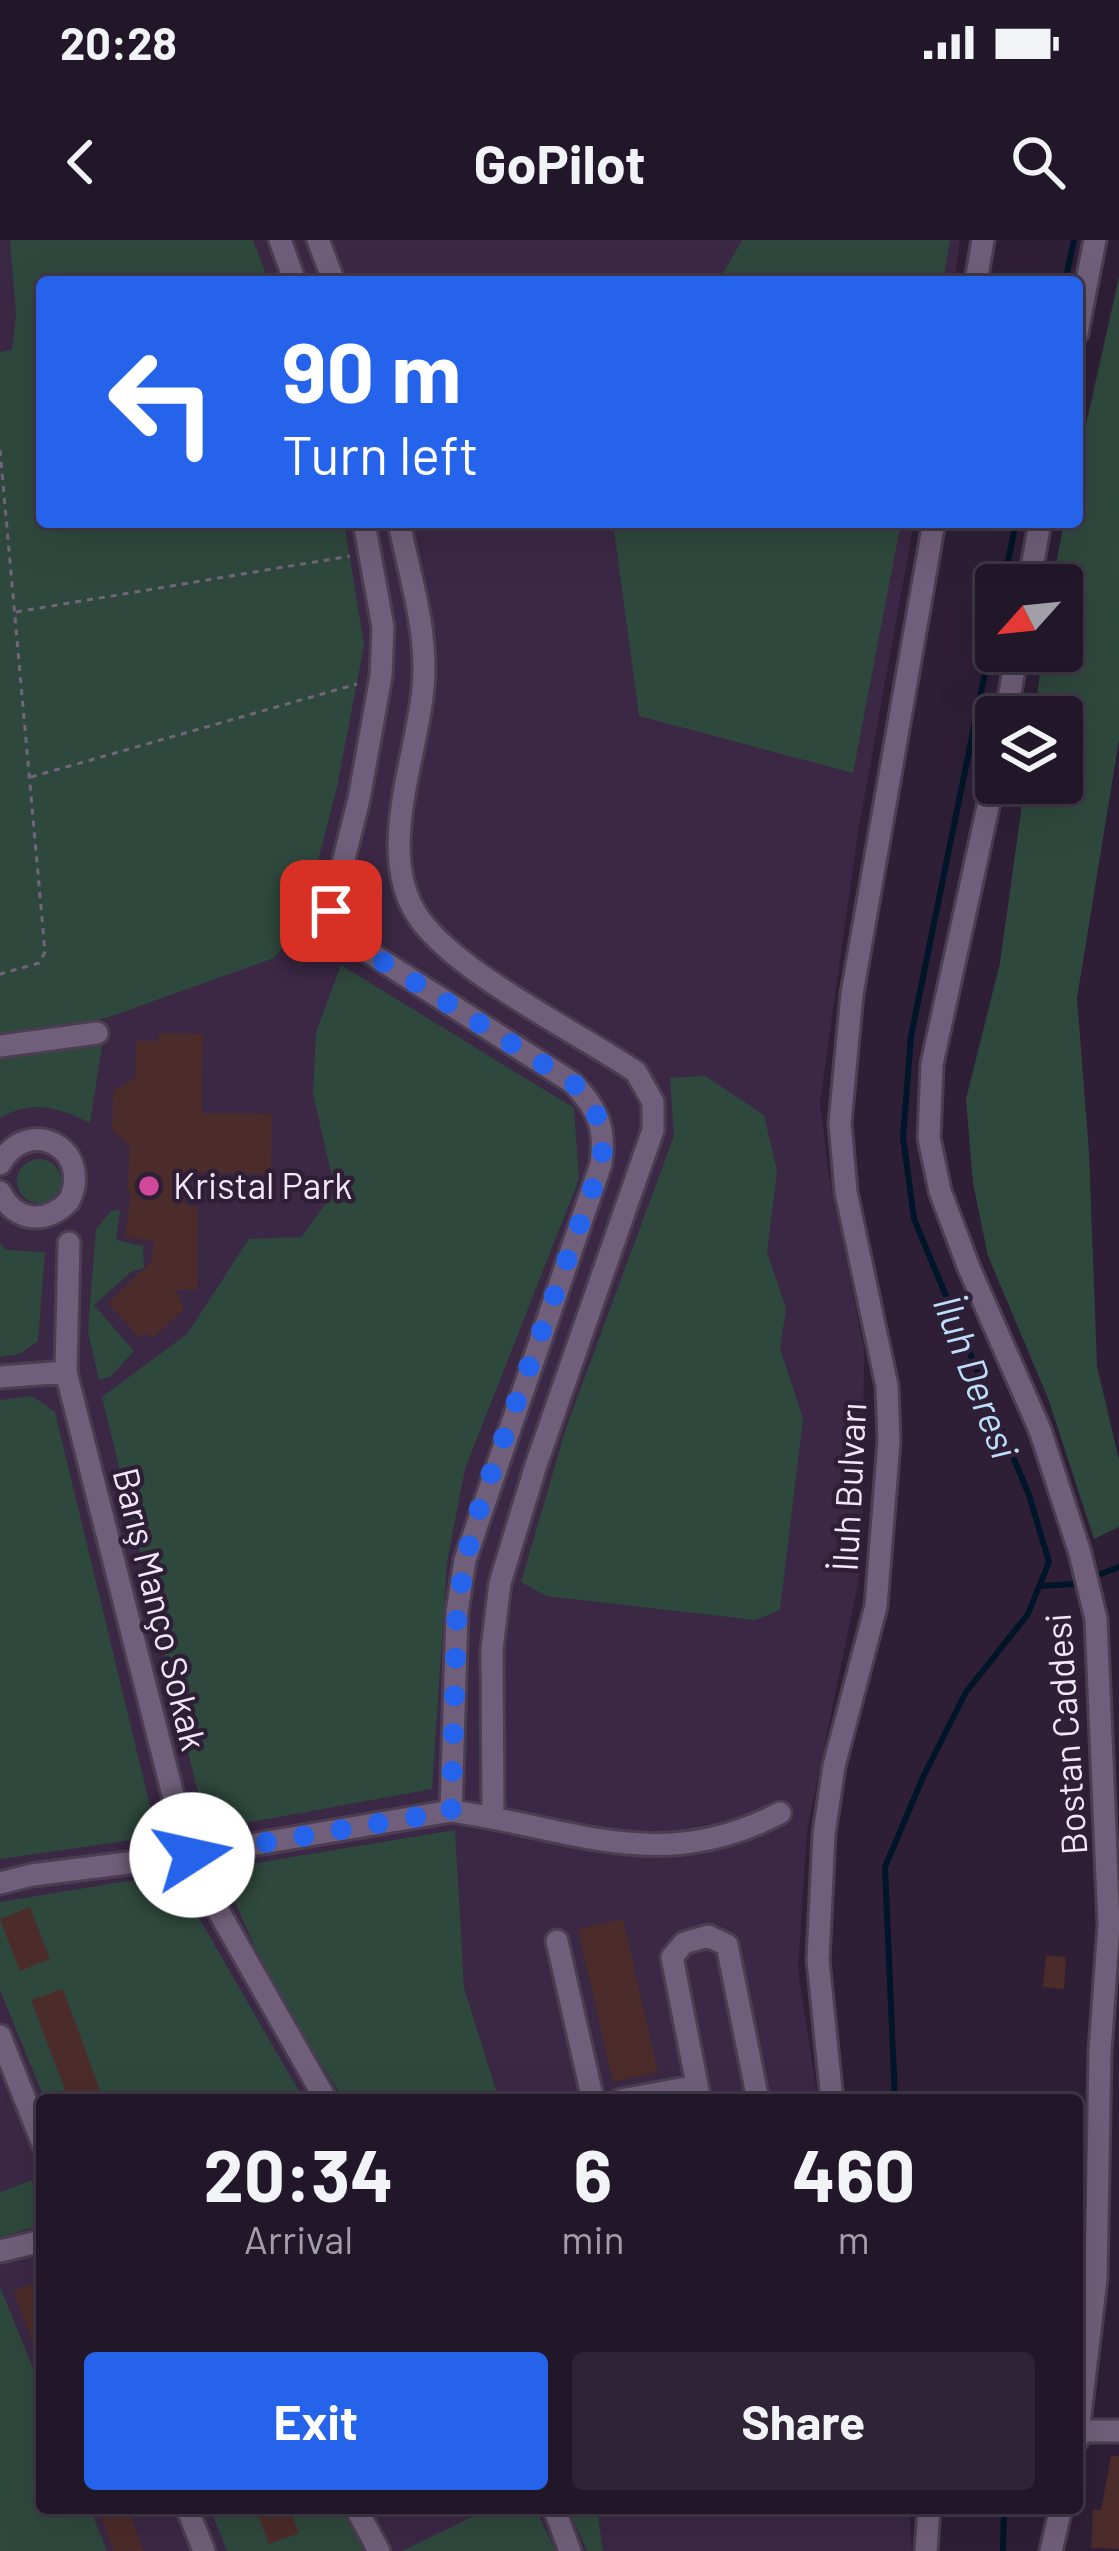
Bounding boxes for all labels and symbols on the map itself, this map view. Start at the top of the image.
north arrow [975,564,1083,672]
pin [280,860,382,962]
place label: Kristal Park [173,1163,352,1206]
marker: Kristal Park [136,1173,162,1199]
water label: İluh Deresi [925,1288,1030,1465]
street label: İluh Bulvarı [822,1401,873,1572]
street label: Barış Manço Sokak [106,1463,217,1754]
street label: Bostan Caddesi [1035,1612,1094,1856]
position arrow [129,1792,255,1918]

